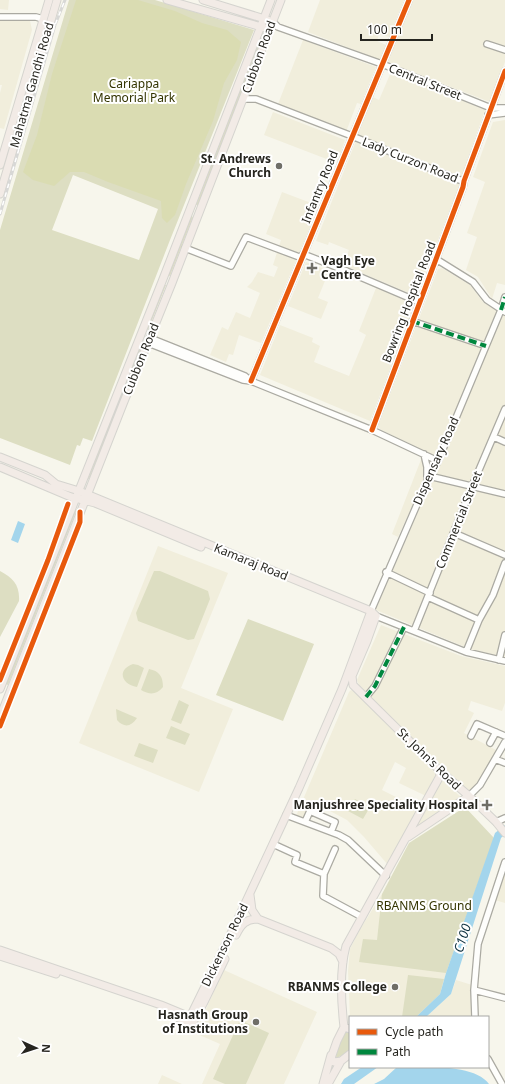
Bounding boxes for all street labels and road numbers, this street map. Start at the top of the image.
street label: Cubbon Road [237,18,280,96]
street label: Mahatma Gandhi Road [5,20,58,150]
street label: Central Street [386,59,465,104]
street label: Lady Curzon Road [360,133,461,186]
street label: Infantry Road [297,148,342,226]
street label: Bowring Hospital Road [378,239,440,365]
street label: Cubbon Road [118,320,163,397]
street label: Dispensary Road [409,414,463,508]
street label: Commercial Street [431,468,486,571]
street label: Kamaraj Road [212,539,291,584]
street label: St. John's Road [394,724,465,793]
street label: Dickenson Road [197,900,252,989]

